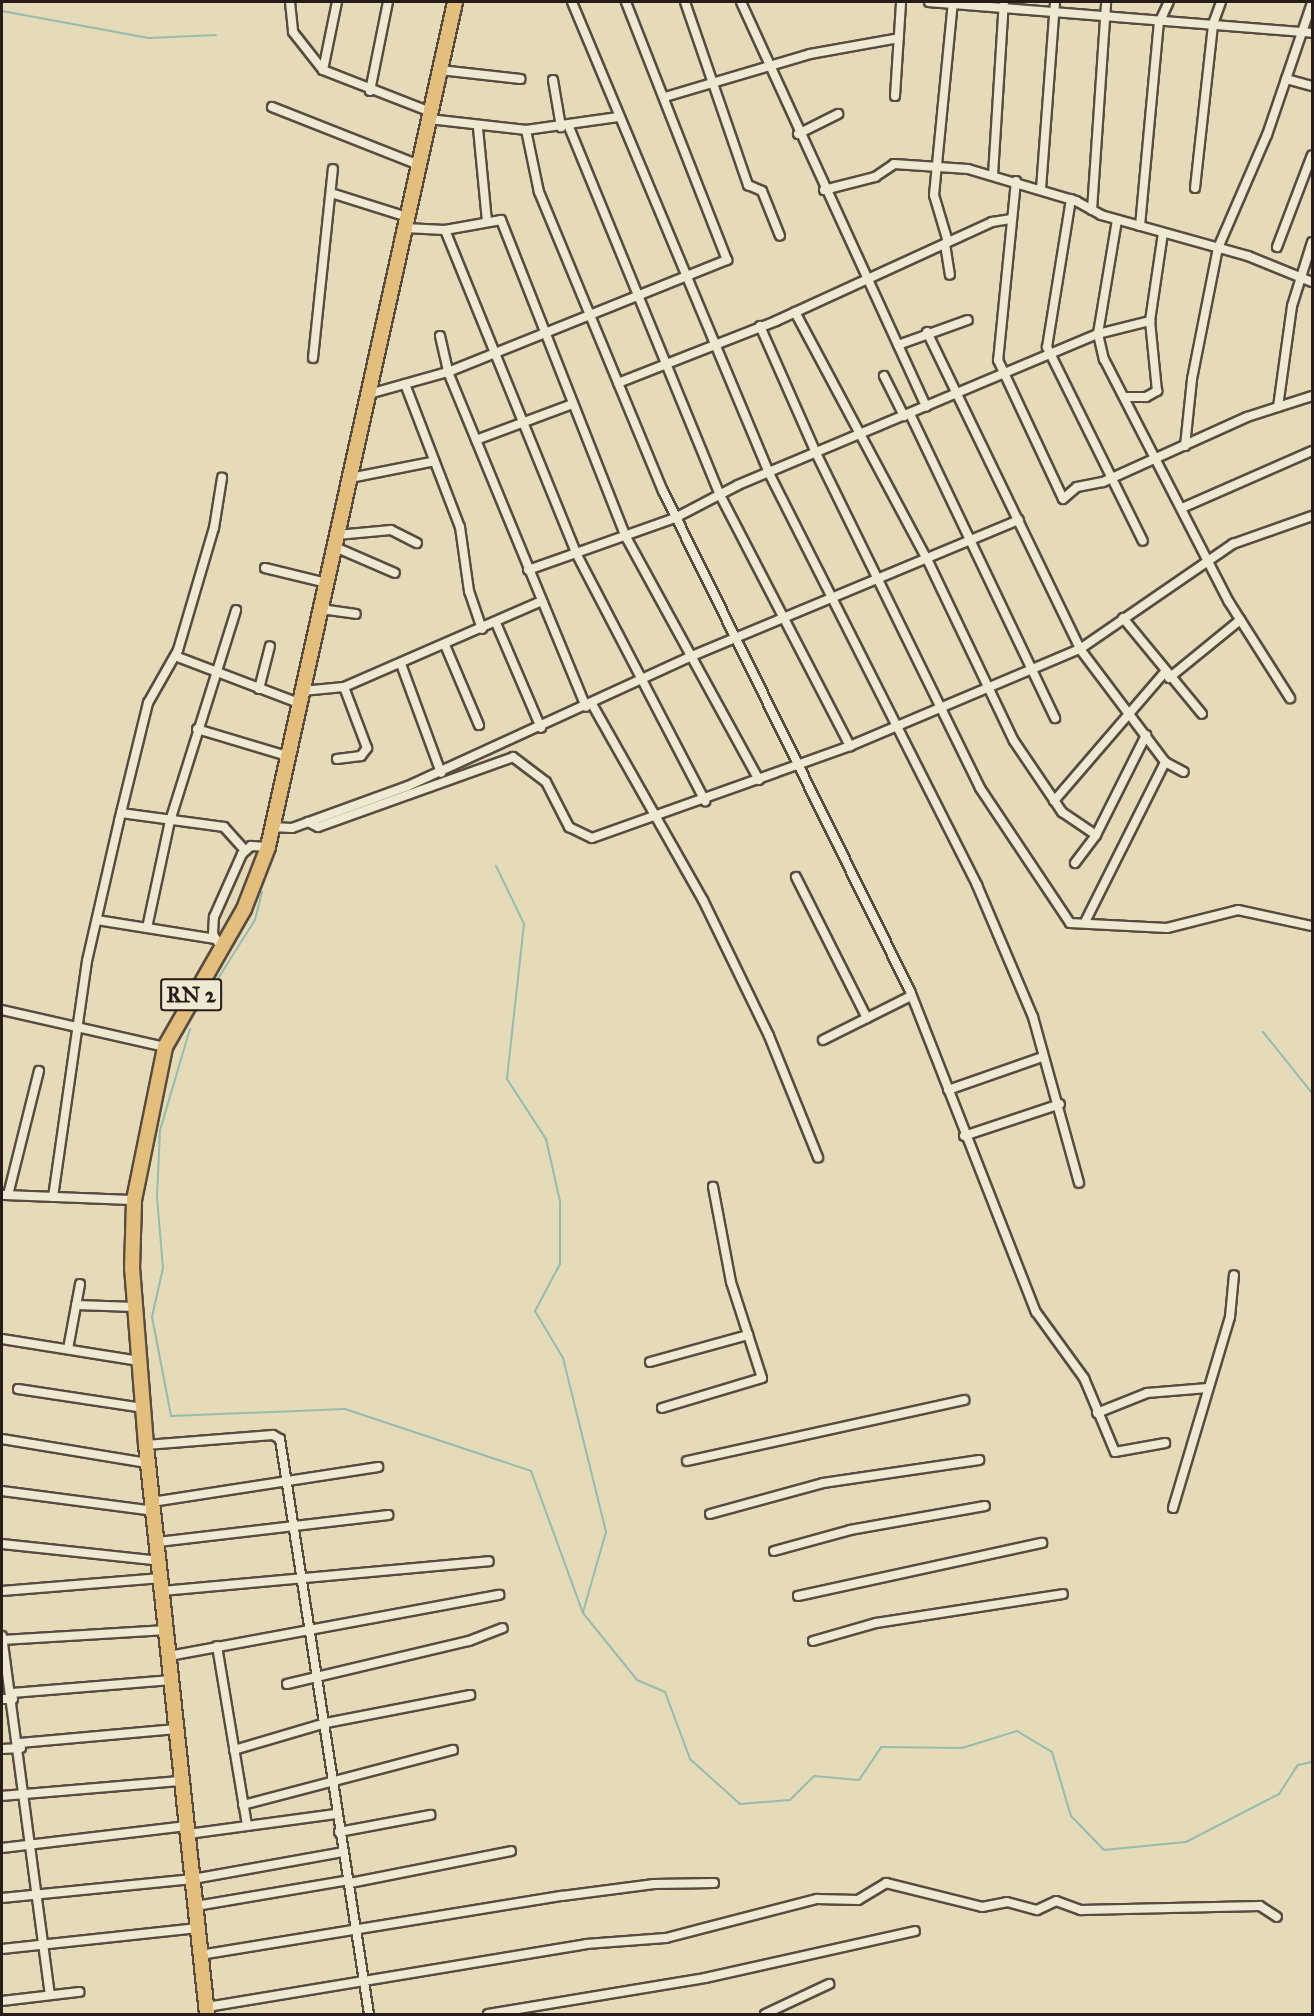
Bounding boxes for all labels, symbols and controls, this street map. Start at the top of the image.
road number: RN 2 [160,976,222,1014]

